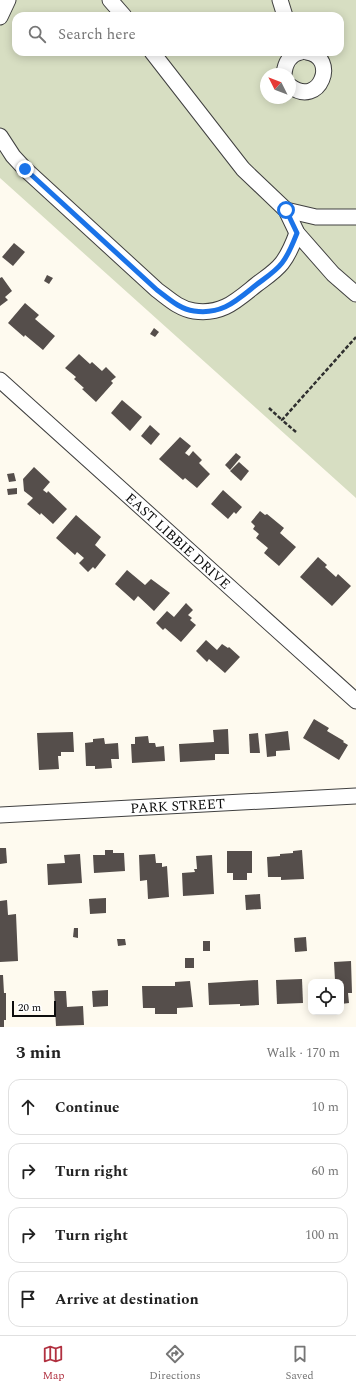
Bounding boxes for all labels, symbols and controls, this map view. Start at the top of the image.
search box [12,12,344,56]
icon: search [26,23,48,45]
text: Search here [58,23,136,46]
north arrow [260,68,296,104]
route end [16,160,34,178]
route start [277,201,295,219]
street label: EAST LIBBIE DRIVE [120,488,235,594]
street label: PARK STREET [130,793,226,819]
map controls [308,979,344,1015]
button: locate [308,979,344,1015]
scale bar [12,999,56,1018]
text: 20 m [18,999,41,1016]
text: 3 min [16,1040,61,1066]
text: Walk · 170 m [266,1043,340,1063]
icon: ahead [17,1096,39,1118]
text: Continue [55,1096,120,1119]
text: 10 m [312,1097,339,1117]
icon: right [17,1160,39,1182]
text: Turn right [55,1160,128,1183]
text: 60 m [312,1161,339,1181]
icon: right [17,1224,39,1246]
text: Turn right [55,1224,128,1247]
text: 100 m [305,1225,339,1245]
icon: arrive [17,1288,39,1310]
text: Arrive at destination [55,1288,199,1311]
tab: Map [42,1343,65,1384]
tab: Directions [149,1343,201,1384]
tab: Saved [285,1343,314,1384]

